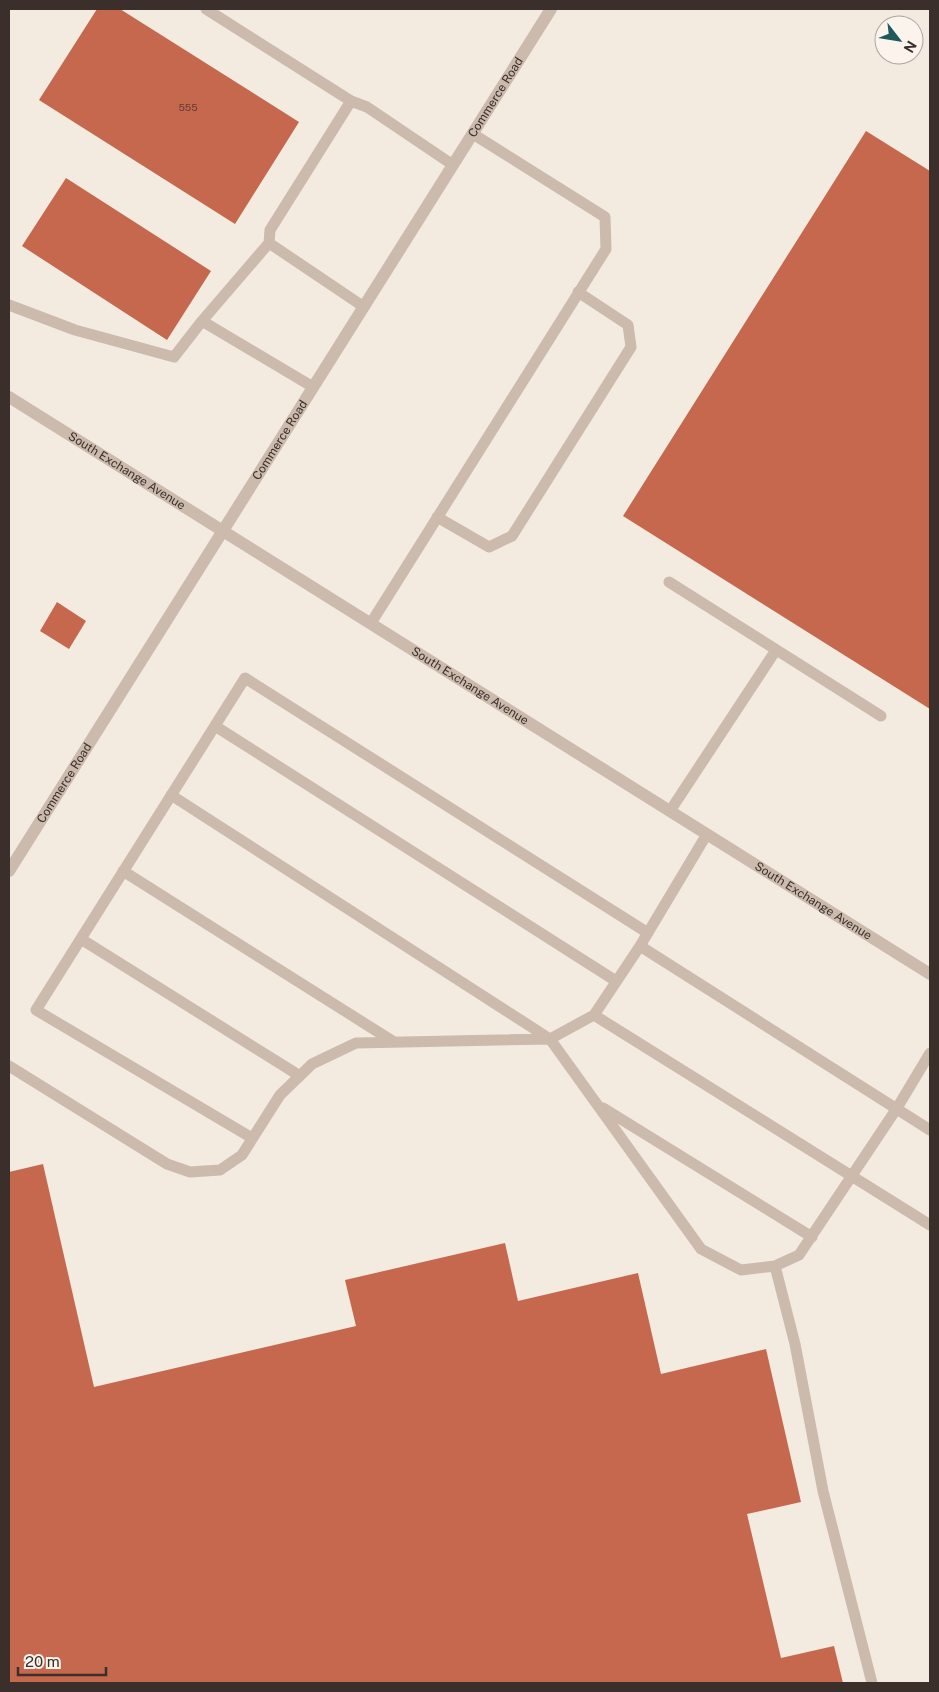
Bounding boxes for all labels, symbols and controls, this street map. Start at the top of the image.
north arrow [874,15,924,65]
text: N [900,38,920,56]
street label: Commerce Road [465,55,526,140]
house number: 555 [178,101,198,113]
street label: Commerce Road [250,397,310,483]
street label: South Exchange Avenue [66,429,188,513]
street label: South Exchange Avenue [409,644,531,728]
street label: Commerce Road [34,740,95,826]
street label: South Exchange Avenue [752,859,874,943]
scale bar [18,1644,105,1676]
text: 20 m [25,1653,60,1670]

